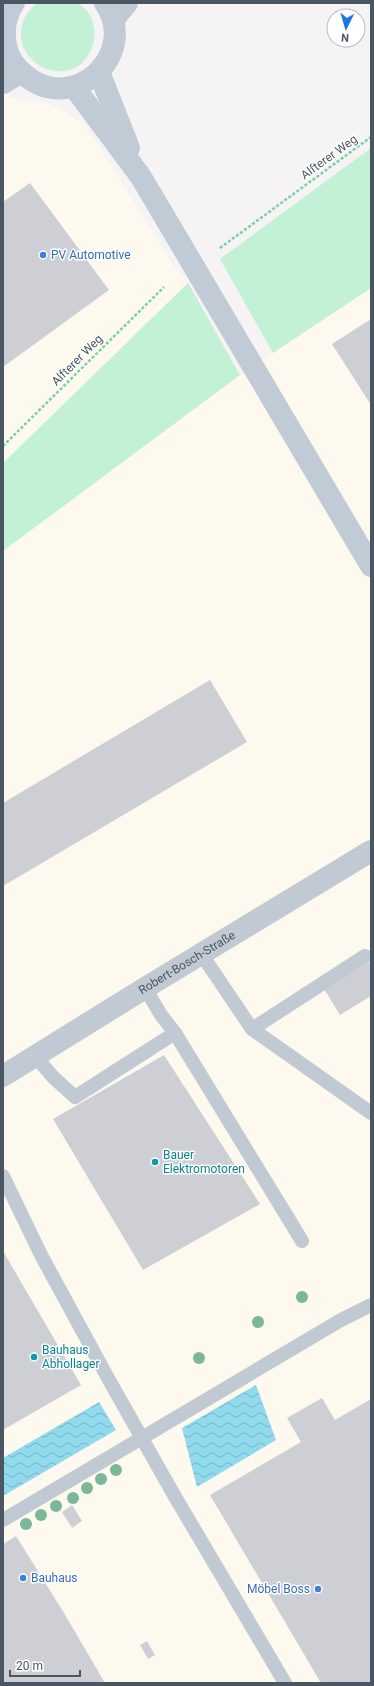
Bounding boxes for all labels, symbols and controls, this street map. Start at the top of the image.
north arrow [326,8,366,48]
text: N [341,31,350,44]
street label: Alfterer Weg [298,132,360,182]
place label: PV Automotive [51,248,131,262]
marker: PV Automotive [38,250,48,260]
street label: Alfterer Weg [49,332,105,388]
street label: Robert-Bosch-Straße [136,928,238,997]
place label: Bauer Elektromotoren [163,1148,245,1176]
marker: Bauer Elektromotoren [150,1157,160,1167]
place label: Bauhaus Abhollager [42,1343,100,1371]
marker: Bauhaus Abhollager [29,1352,39,1362]
place label: Bauhaus [31,1571,78,1585]
marker: Bauhaus [18,1573,28,1583]
place label: Möbel Boss [247,1582,310,1596]
marker: Möbel Boss [313,1584,323,1594]
scale bar [10,1652,80,1678]
text: 20 m [16,1659,43,1673]

